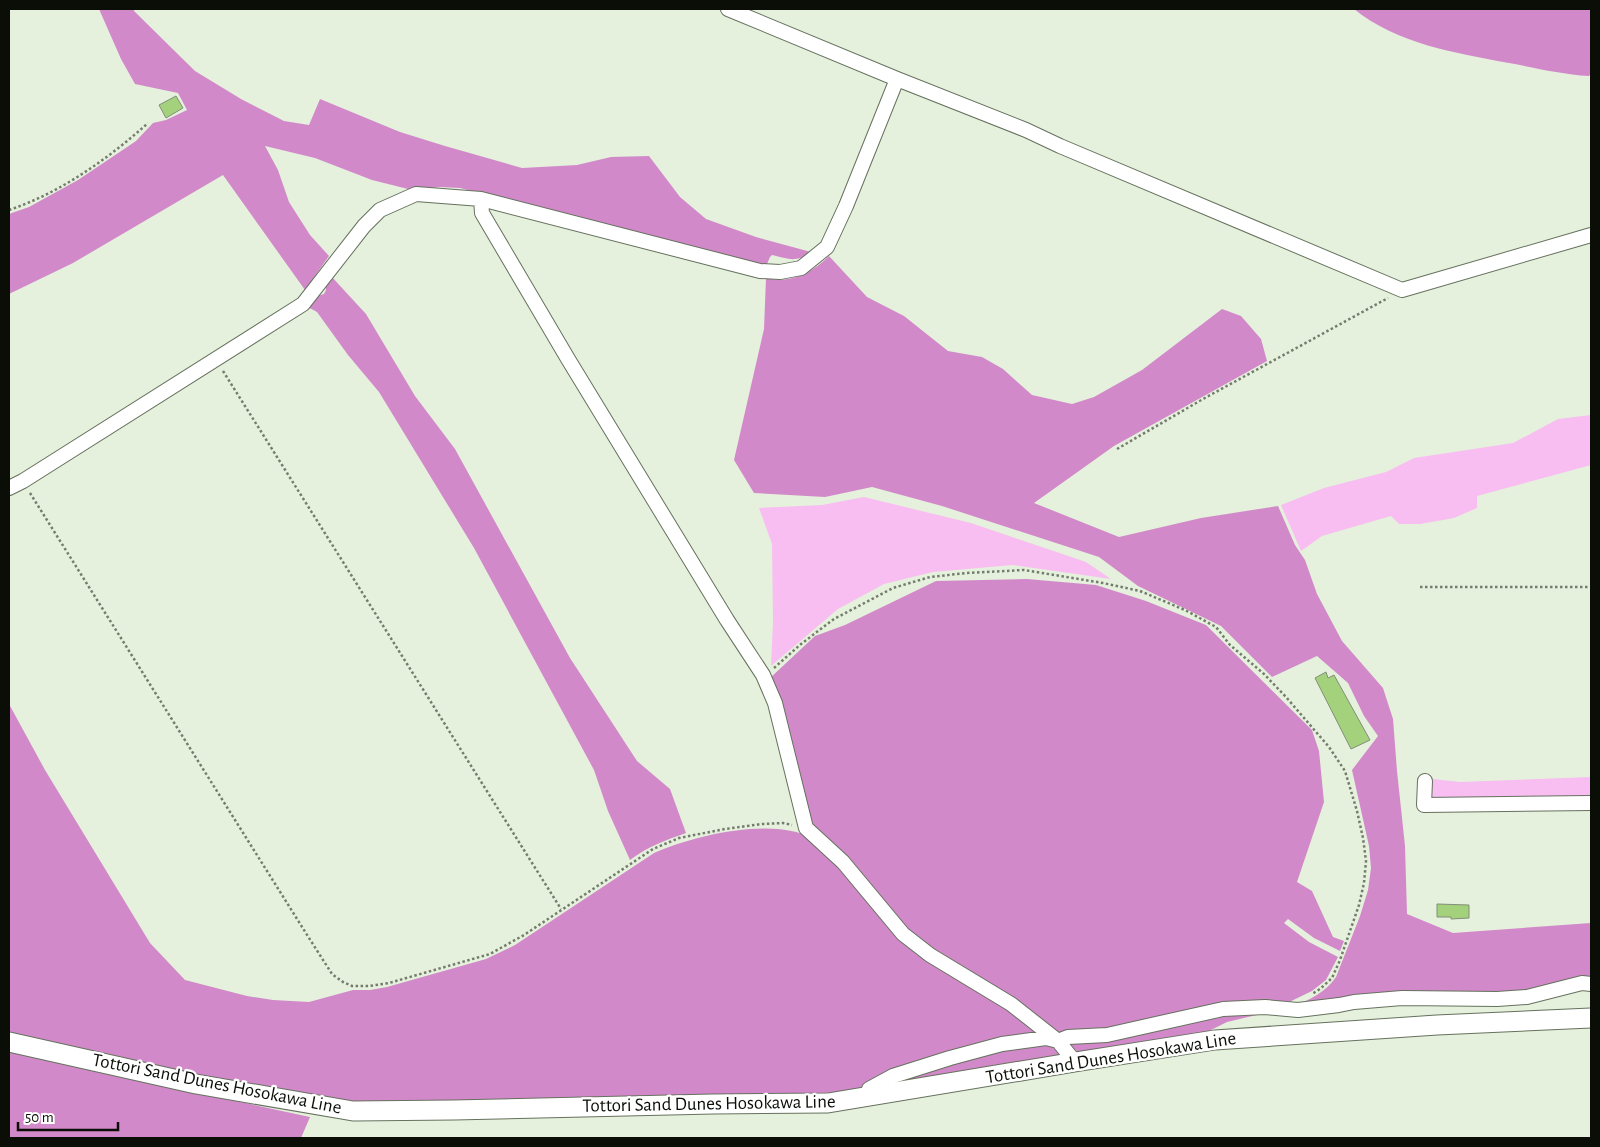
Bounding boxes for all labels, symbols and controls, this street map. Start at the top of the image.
street label: Tottori Sand Dunes Hosokawa Line [984,1029,1238,1087]
street label: Tottori Sand Dunes Hosokawa Line [91,1051,343,1117]
street label: Tottori Sand Dunes Hosokawa Line [582,1092,836,1116]
scale bar [18,1100,118,1132]
text: 50 m [25,1110,54,1125]

